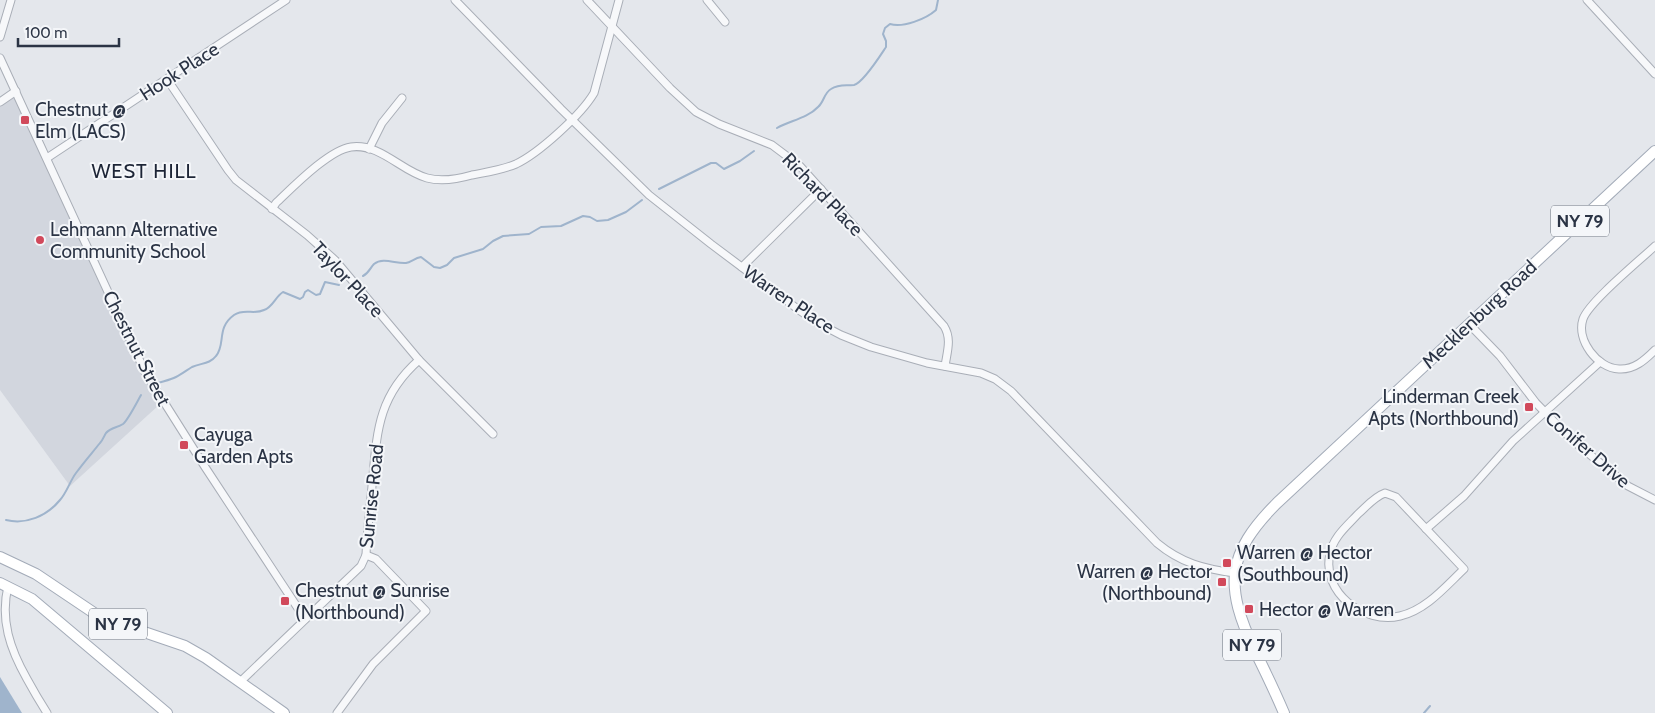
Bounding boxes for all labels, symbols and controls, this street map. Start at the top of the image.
scale bar [18,15,119,47]
text: 100 m [25,24,67,42]
street label: Hook Place [136,37,223,105]
place label: Chestnut @ Elm (LACS) [35,98,126,143]
marker: Chestnut @ Elm (LACS) [19,114,31,126]
street label: Richard Place [777,148,868,241]
district label: WEST HILL [91,159,197,183]
road number: NY 79 [1551,206,1609,237]
place label: Lehmann Alternative Community School [50,218,218,263]
marker: Lehmann Alternative Community School [34,234,46,246]
street label: Taylor Place [307,237,389,322]
street label: Mecklenburg Road [1417,255,1541,373]
street label: Warren Place [739,260,839,339]
street label: Chestnut Street [98,287,176,410]
place label: Linderman Creek Apts (Northbound) [1368,385,1519,430]
marker: Linderman Creek Apts (Northbound) [1523,401,1535,413]
street label: Conifer Drive [1540,406,1635,493]
place label: Cayuga Garden Apts [194,423,293,468]
marker: Cayuga Garden Apts [178,439,190,451]
street label: Sunrise Road [355,443,388,549]
place label: Warren @ Hector (Southbound) [1237,541,1372,586]
marker: Warren @ Hector (Southbound) [1221,557,1233,569]
place label: Warren @ Hector (Northbound) [1077,560,1212,605]
marker: Warren @ Hector (Northbound) [1216,576,1228,588]
place label: Chestnut @ Sunrise (Northbound) [295,579,450,624]
marker: Chestnut @ Sunrise (Northbound) [279,595,291,607]
place label: Hector @ Warren [1259,598,1394,621]
marker: Hector @ Warren [1243,603,1255,615]
road number: NY 79 [89,608,147,640]
road number: NY 79 [1223,630,1281,660]

